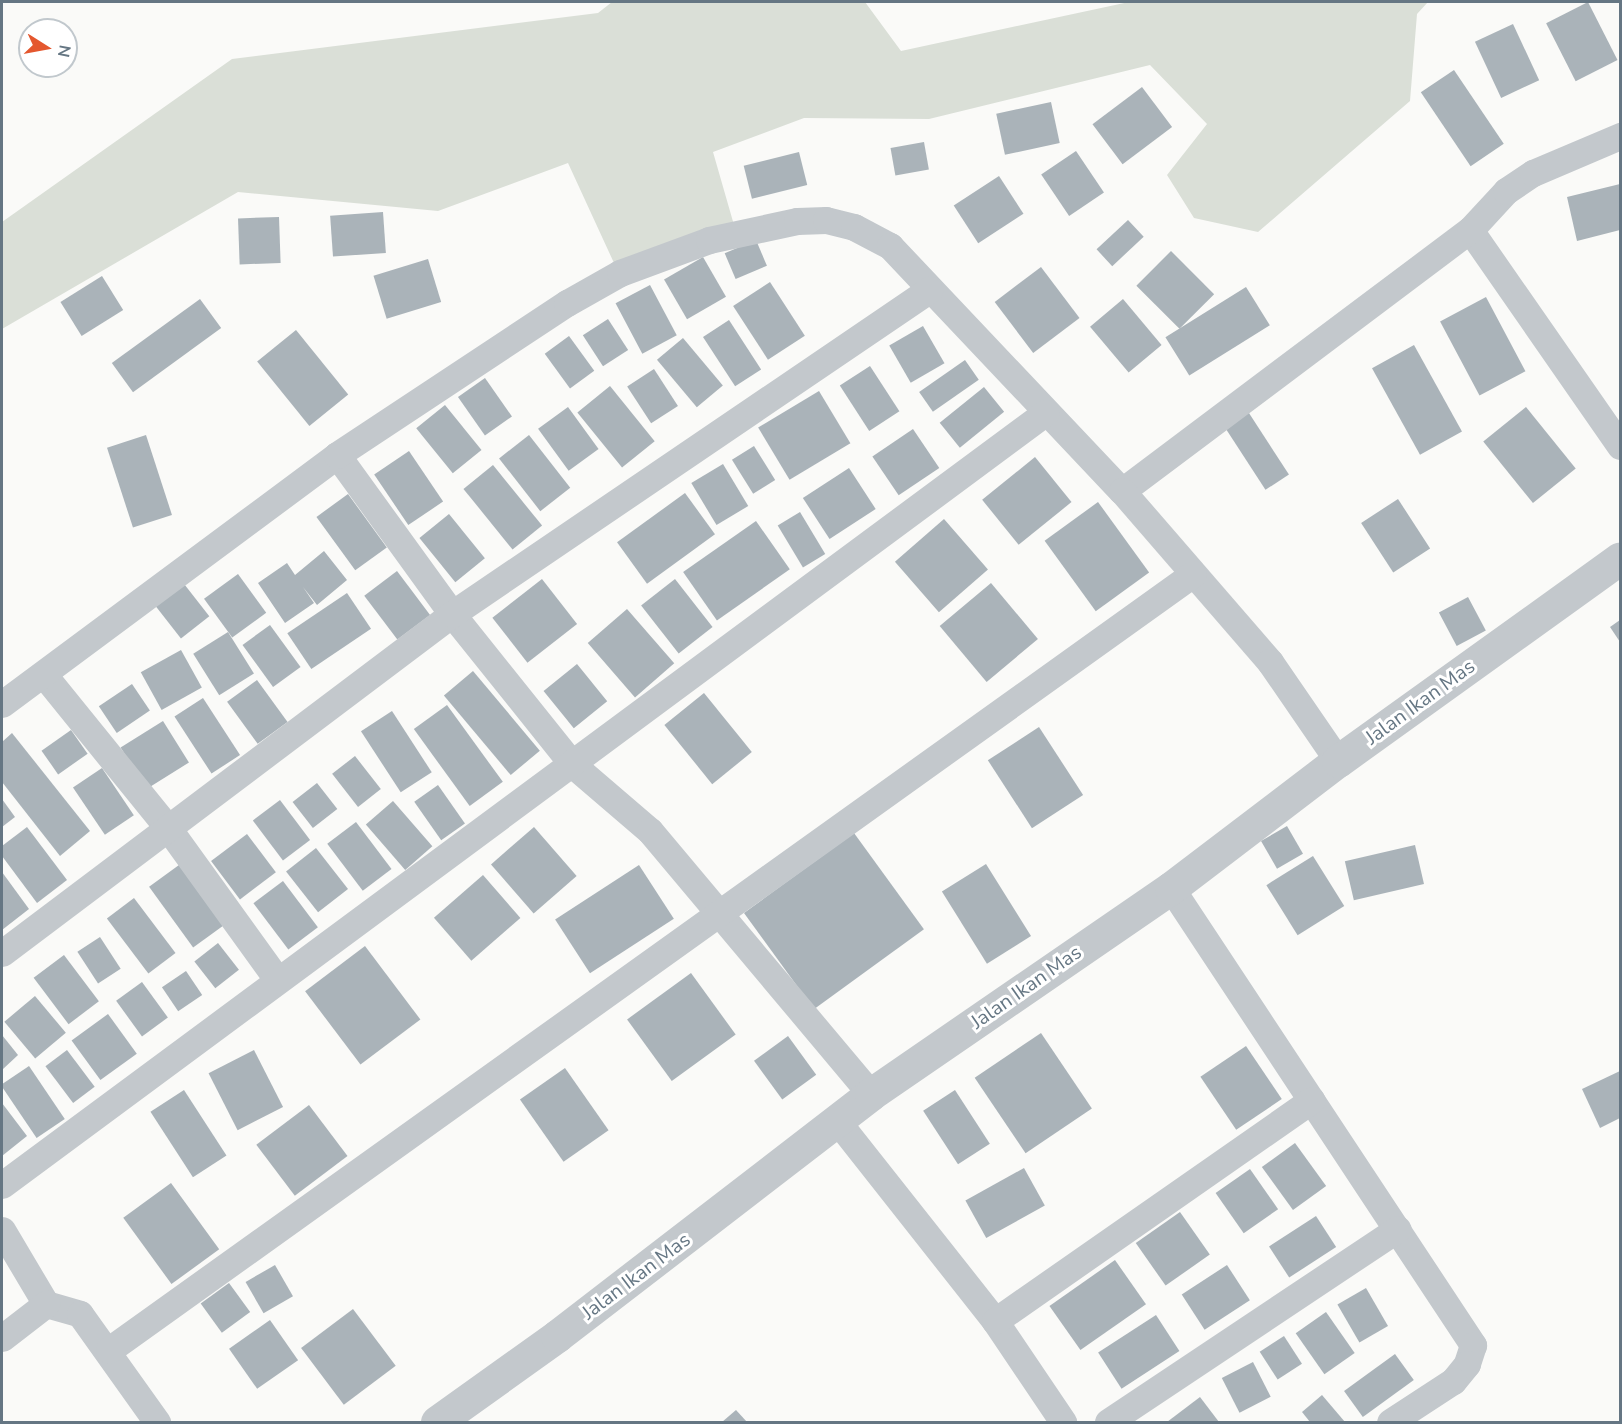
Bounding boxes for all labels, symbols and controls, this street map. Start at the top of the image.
north arrow [18,18,78,78]
text: N [52,43,76,59]
street label: Jalan Ikan Mas [1361,654,1479,750]
street label: Jalan Ikan Mas [966,940,1086,1034]
street label: Jalan Ikan Mas [577,1227,695,1325]

